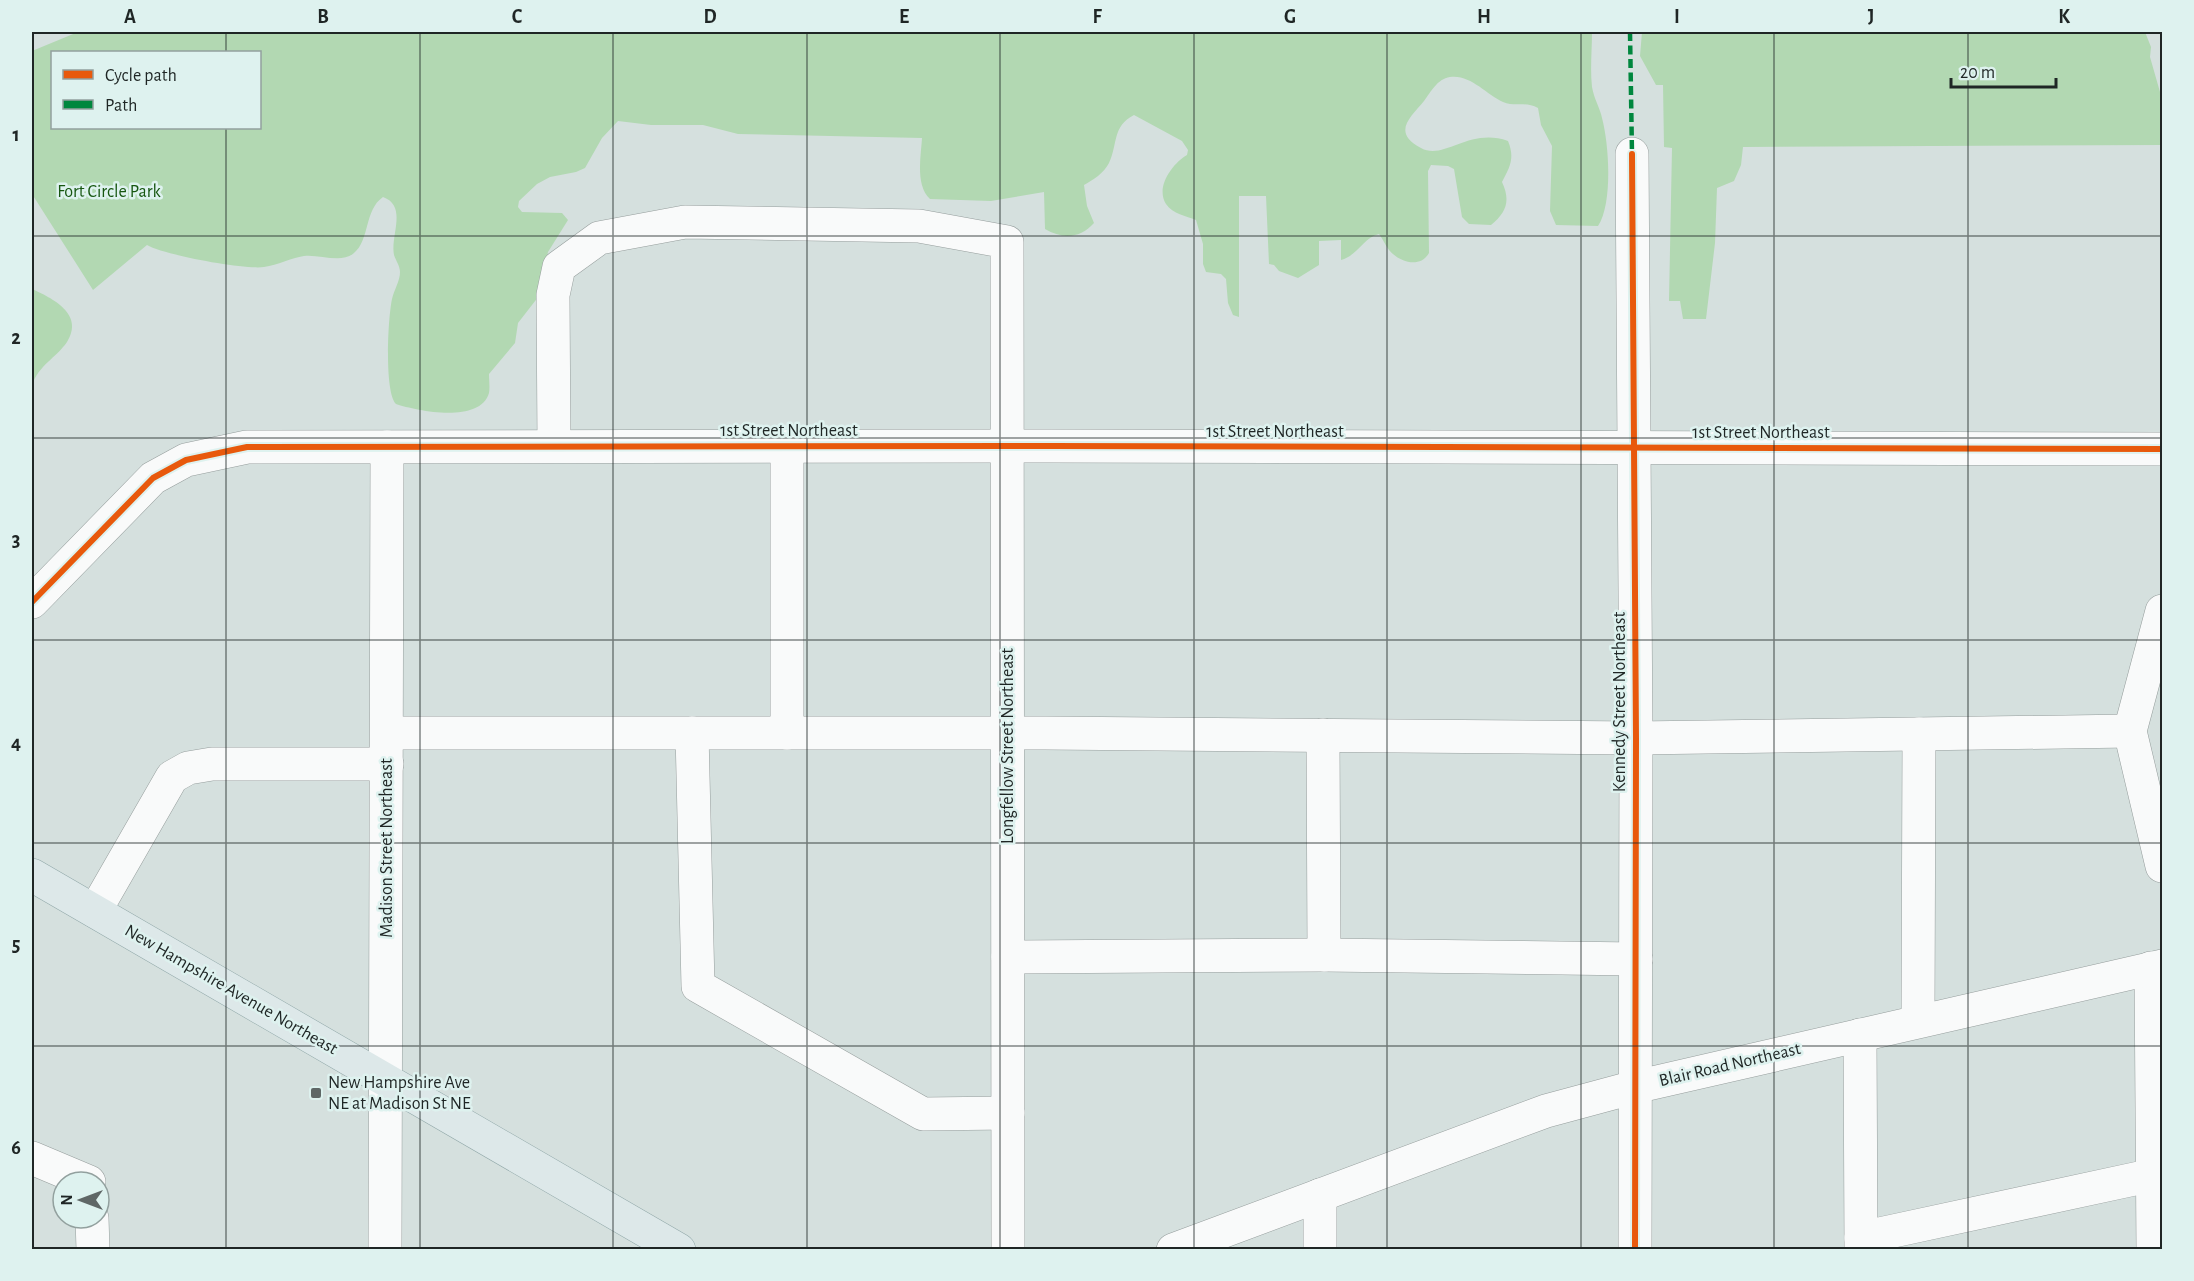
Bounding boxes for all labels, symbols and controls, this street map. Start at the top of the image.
text: A [124,7,136,27]
text: B [317,7,329,27]
text: C [512,7,523,27]
text: D [703,7,717,27]
text: E [899,7,909,27]
text: F [1092,7,1102,27]
text: G [1284,7,1296,27]
text: H [1477,7,1491,27]
text: I [1674,7,1680,27]
text: J [1868,7,1874,27]
text: K [2058,7,2070,27]
legend [51,51,261,129]
scale bar [1951,51,2056,89]
text: 20 m [1960,64,1995,82]
text: Cycle path [105,67,177,85]
text: Path [105,97,137,115]
text: 1 [12,125,20,145]
park label: Fort Circle Park [57,183,162,201]
text: 2 [11,328,21,348]
street label: 1st Street Northeast [720,422,858,440]
street label: 1st Street Northeast [1206,423,1344,441]
street label: 1st Street Northeast [1692,424,1830,442]
text: 3 [12,530,20,550]
street label: Kennedy Street Northeast [1611,612,1629,792]
street label: Longfellow Street Northeast [999,648,1017,844]
text: 4 [11,733,21,753]
street label: Madison Street Northeast [378,758,396,938]
street label: New Hampshire Avenue Northeast [122,922,341,1059]
text: 5 [12,935,20,955]
street label: Blair Road Northeast [1657,1040,1803,1090]
place label: New Hampshire Ave NE at Madison St NE [328,1074,471,1113]
marker: New Hampshire Ave NE at Madison St NE [309,1086,323,1100]
text: 6 [11,1138,21,1158]
north arrow [51,1170,111,1230]
text: N [59,1194,75,1206]

